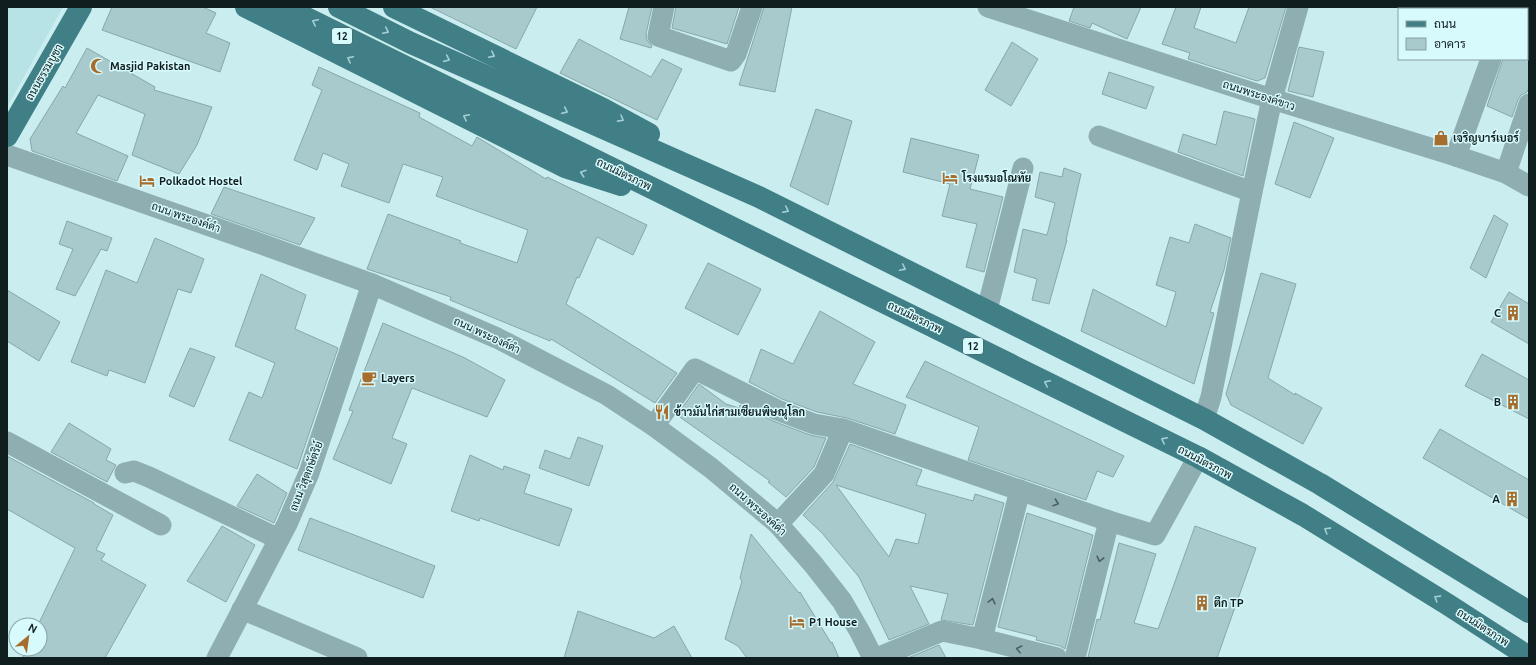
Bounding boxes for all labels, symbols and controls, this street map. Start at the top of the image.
legend [1398,8,1528,60]
text: ถนน [1434,17,1457,30]
one-way arrow [312,19,319,27]
one-way arrow [382,26,390,33]
road number: 12 [332,28,352,44]
text: อาคาร [1434,37,1466,50]
street label: ถนนธรรมบูชา [23,42,67,103]
one-way arrow [488,50,495,58]
one-way arrow [443,54,450,62]
one-way arrow [346,56,354,64]
mosque icon: Masjid Pakistan [89,57,107,75]
place label: Masjid Pakistan [110,60,190,72]
street label: ถนนพระองค์ขาว [1221,76,1297,112]
one-way arrow [561,106,569,114]
one-way arrow [463,114,470,122]
one-way arrow [617,114,624,121]
shop icon: เจริญบาร์เบอร์ [1432,129,1450,147]
place label: เจริญบาร์เบอร์ [1453,130,1520,145]
street label: ถนนมิตรภาพ [595,156,653,192]
one-way arrow [580,169,587,178]
hotel icon: โรงแรมอโณทัย [941,169,959,187]
place label: โรงแรมอโณทัย [961,170,1031,184]
hotel icon: Polkadot Hostel [138,172,156,190]
place label: Polkadot Hostel [159,175,243,187]
street label: ถนน พระองค์ดำ [150,198,223,234]
one-way arrow [782,205,790,213]
one-way arrow [898,263,906,271]
street label: ถนนมิตรภาพ [886,299,944,335]
building icon: C [1504,304,1522,322]
place label: C [1494,307,1501,319]
street label: ถนน พระองค์ดำ [452,313,523,356]
road number: 12 [963,338,983,354]
cafe icon: Layers [360,369,378,387]
place label: Layers [381,372,415,384]
one-way arrow [1044,380,1051,388]
building icon: B [1504,393,1522,411]
place label: B [1494,396,1501,408]
restaurant icon: ข้าวมันไก่สามเซียนพิษณุโลก [653,403,671,421]
place label: ข้าวมันไก่สามเซียนพิษณุโลก [674,404,805,420]
one-way arrow [1160,437,1168,445]
street label: ถนน วิสุตกษัตริย์ [285,439,328,514]
street label: ถนนมิตรภาพ [1176,443,1234,481]
street label: ถนน พระองค์ดำ [727,479,790,538]
building icon: A [1503,490,1521,508]
place label: A [1492,493,1500,505]
one-way arrow [1053,498,1060,506]
one-way arrow [1324,527,1331,534]
one-way arrow [1096,555,1105,562]
building icon: ตึก TP [1193,594,1211,612]
one-way arrow [1434,595,1441,603]
place label: ตึก TP [1214,596,1244,609]
one-way arrow [987,598,995,605]
street label: ถนนมิตรภาพ [1455,606,1511,648]
hotel icon: P1 House [788,613,806,631]
place label: P1 House [809,616,857,628]
north arrow [8,617,48,657]
text: N [26,621,39,635]
one-way arrow [1016,645,1023,653]

